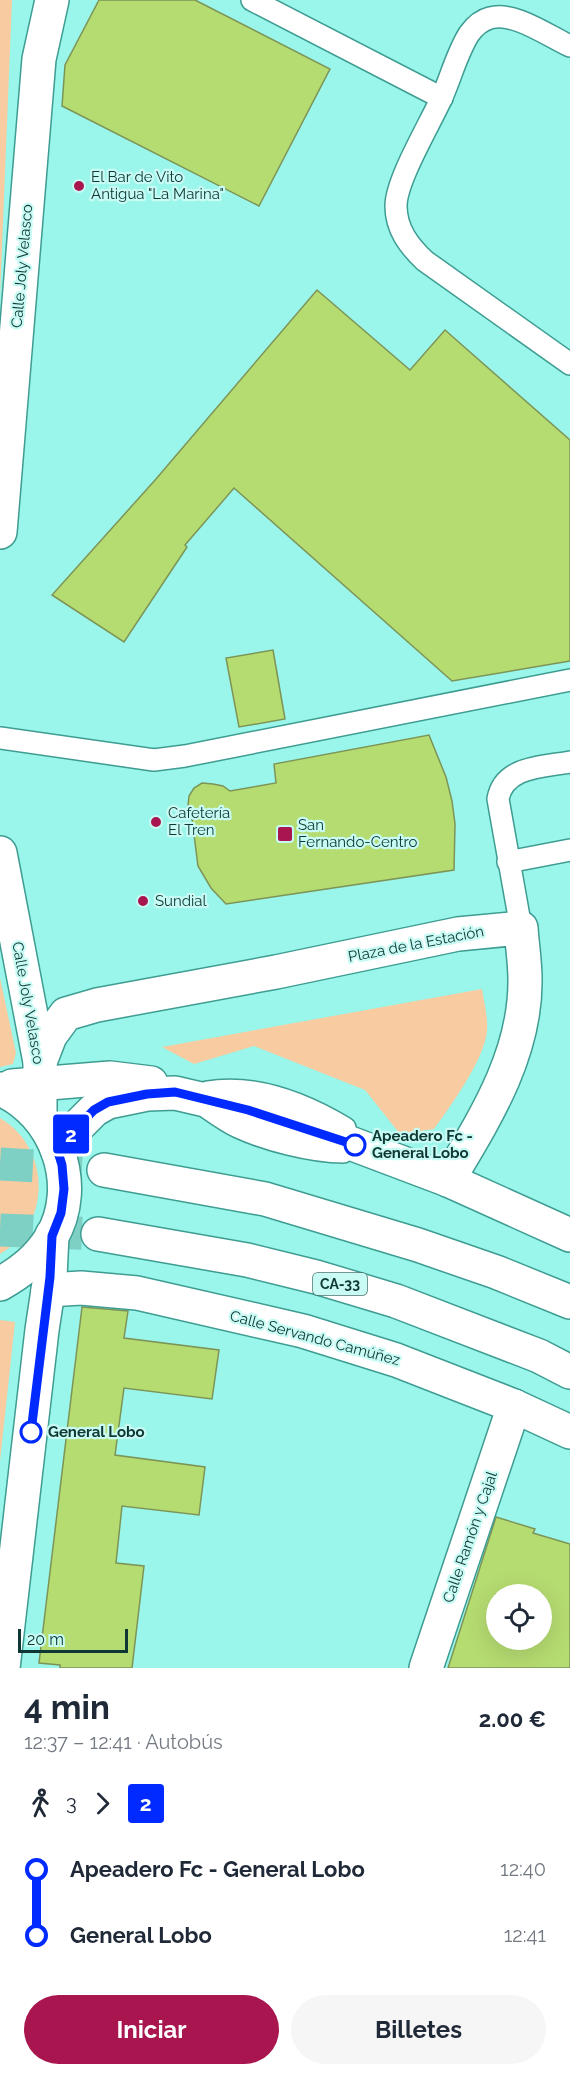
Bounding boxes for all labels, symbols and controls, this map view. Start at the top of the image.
place label: El Bar de Vito Antigua "La Marina" [91,168,224,203]
marker: El Bar de Vito Antigua "La Marina" [72,179,86,193]
street label: Calle Joly Velasco [8,203,36,329]
place label: Cafetería El Tren [168,804,230,839]
marker: Cafetería El Tren [149,815,163,829]
place label: San Fernando-Centro [298,816,417,851]
marker: San Fernando-Centro [276,825,294,843]
place label: Sundial [155,892,208,910]
marker: Sundial [136,894,150,908]
street label: Plaza de la Estación [347,922,485,966]
street label: Calle Joly Velasco [8,940,48,1066]
line badge: 2 [52,1114,91,1154]
text: 2 [65,1122,77,1147]
place label: Apeadero Fc - General Lobo [372,1127,473,1162]
marker: Apeadero Fc - General Lobo [344,1134,366,1156]
road number: CA-33 [313,1273,367,1295]
street label: Calle Servando Camúñez [228,1307,402,1369]
marker: General Lobo [20,1421,42,1443]
place label: General Lobo [48,1423,145,1441]
street label: Calle Ramón y Cajal [439,1468,501,1605]
map controls [486,1584,552,1650]
button: locate [486,1584,552,1650]
scale bar [18,1626,128,1654]
text: 20 m [27,1630,64,1649]
text: 4 min [24,1688,110,1727]
text: 2.00 € [479,1706,546,1732]
text: 12:37 – 12:41 · Autobús [24,1730,223,1754]
icon: walk [24,1787,57,1820]
icon: forward [86,1787,119,1820]
text: 3 [66,1791,77,1815]
text: 2 [140,1791,152,1816]
text: Apeadero Fc - General Lobo [70,1856,365,1882]
text: 12:40 [500,1857,546,1881]
text: General Lobo [70,1922,212,1948]
text: 12:41 [504,1923,546,1947]
button: Iniciar [24,1995,279,2064]
button: Billetes [291,1995,546,2064]

